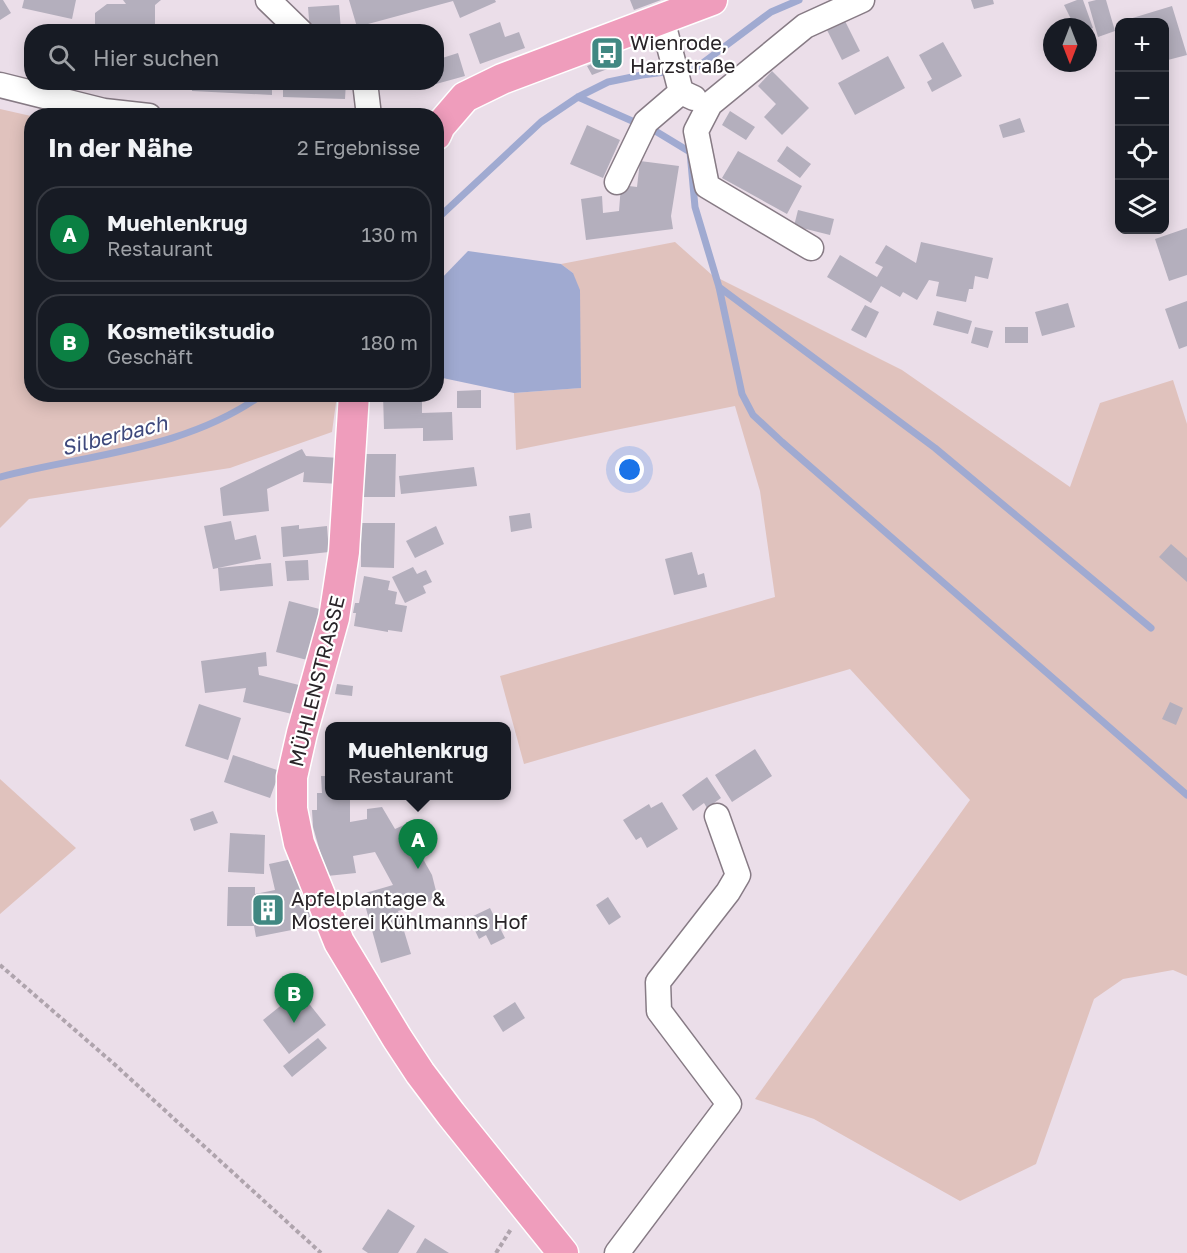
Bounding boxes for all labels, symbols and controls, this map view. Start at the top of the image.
north arrow [1043,18,1097,72]
map controls [1115,18,1169,234]
button: + [1115,18,1169,72]
search box [24,24,444,90]
place label: Wienrode, Harzstraße [630,30,735,77]
bus stop icon: Wienrode, Harzstraße [589,35,625,71]
icon: search [45,41,78,74]
text: Hier suchen [93,44,219,71]
button: − [1115,72,1169,126]
button: locate [1115,126,1169,180]
text: In der Nähe [48,132,193,163]
text: 2 Ergebnisse [297,135,420,159]
button: layers [1115,180,1169,234]
text: Muehlenkrug [107,209,247,236]
text: A [62,222,77,246]
text: 130 m [362,222,418,246]
text: Restaurant [107,236,213,260]
text: Kosmetikstudio [107,317,275,344]
text: B [62,330,77,354]
text: 180 m [361,330,418,354]
text: Geschäft [107,344,193,368]
water label: Silberbach [58,409,171,461]
your location [615,455,644,484]
street label: MÜHLENSTRASSE [283,593,349,769]
popup [325,722,511,800]
text: Muehlenkrug [348,736,488,763]
text: Restaurant [348,763,454,787]
pin: A [398,820,438,869]
place label: Apfelplantage & Mosterei Kühlmanns Hof [291,886,528,933]
building icon: Apfelplantage & Mosterei Kühlmanns Hof [250,892,286,928]
pin: B [274,974,314,1023]

